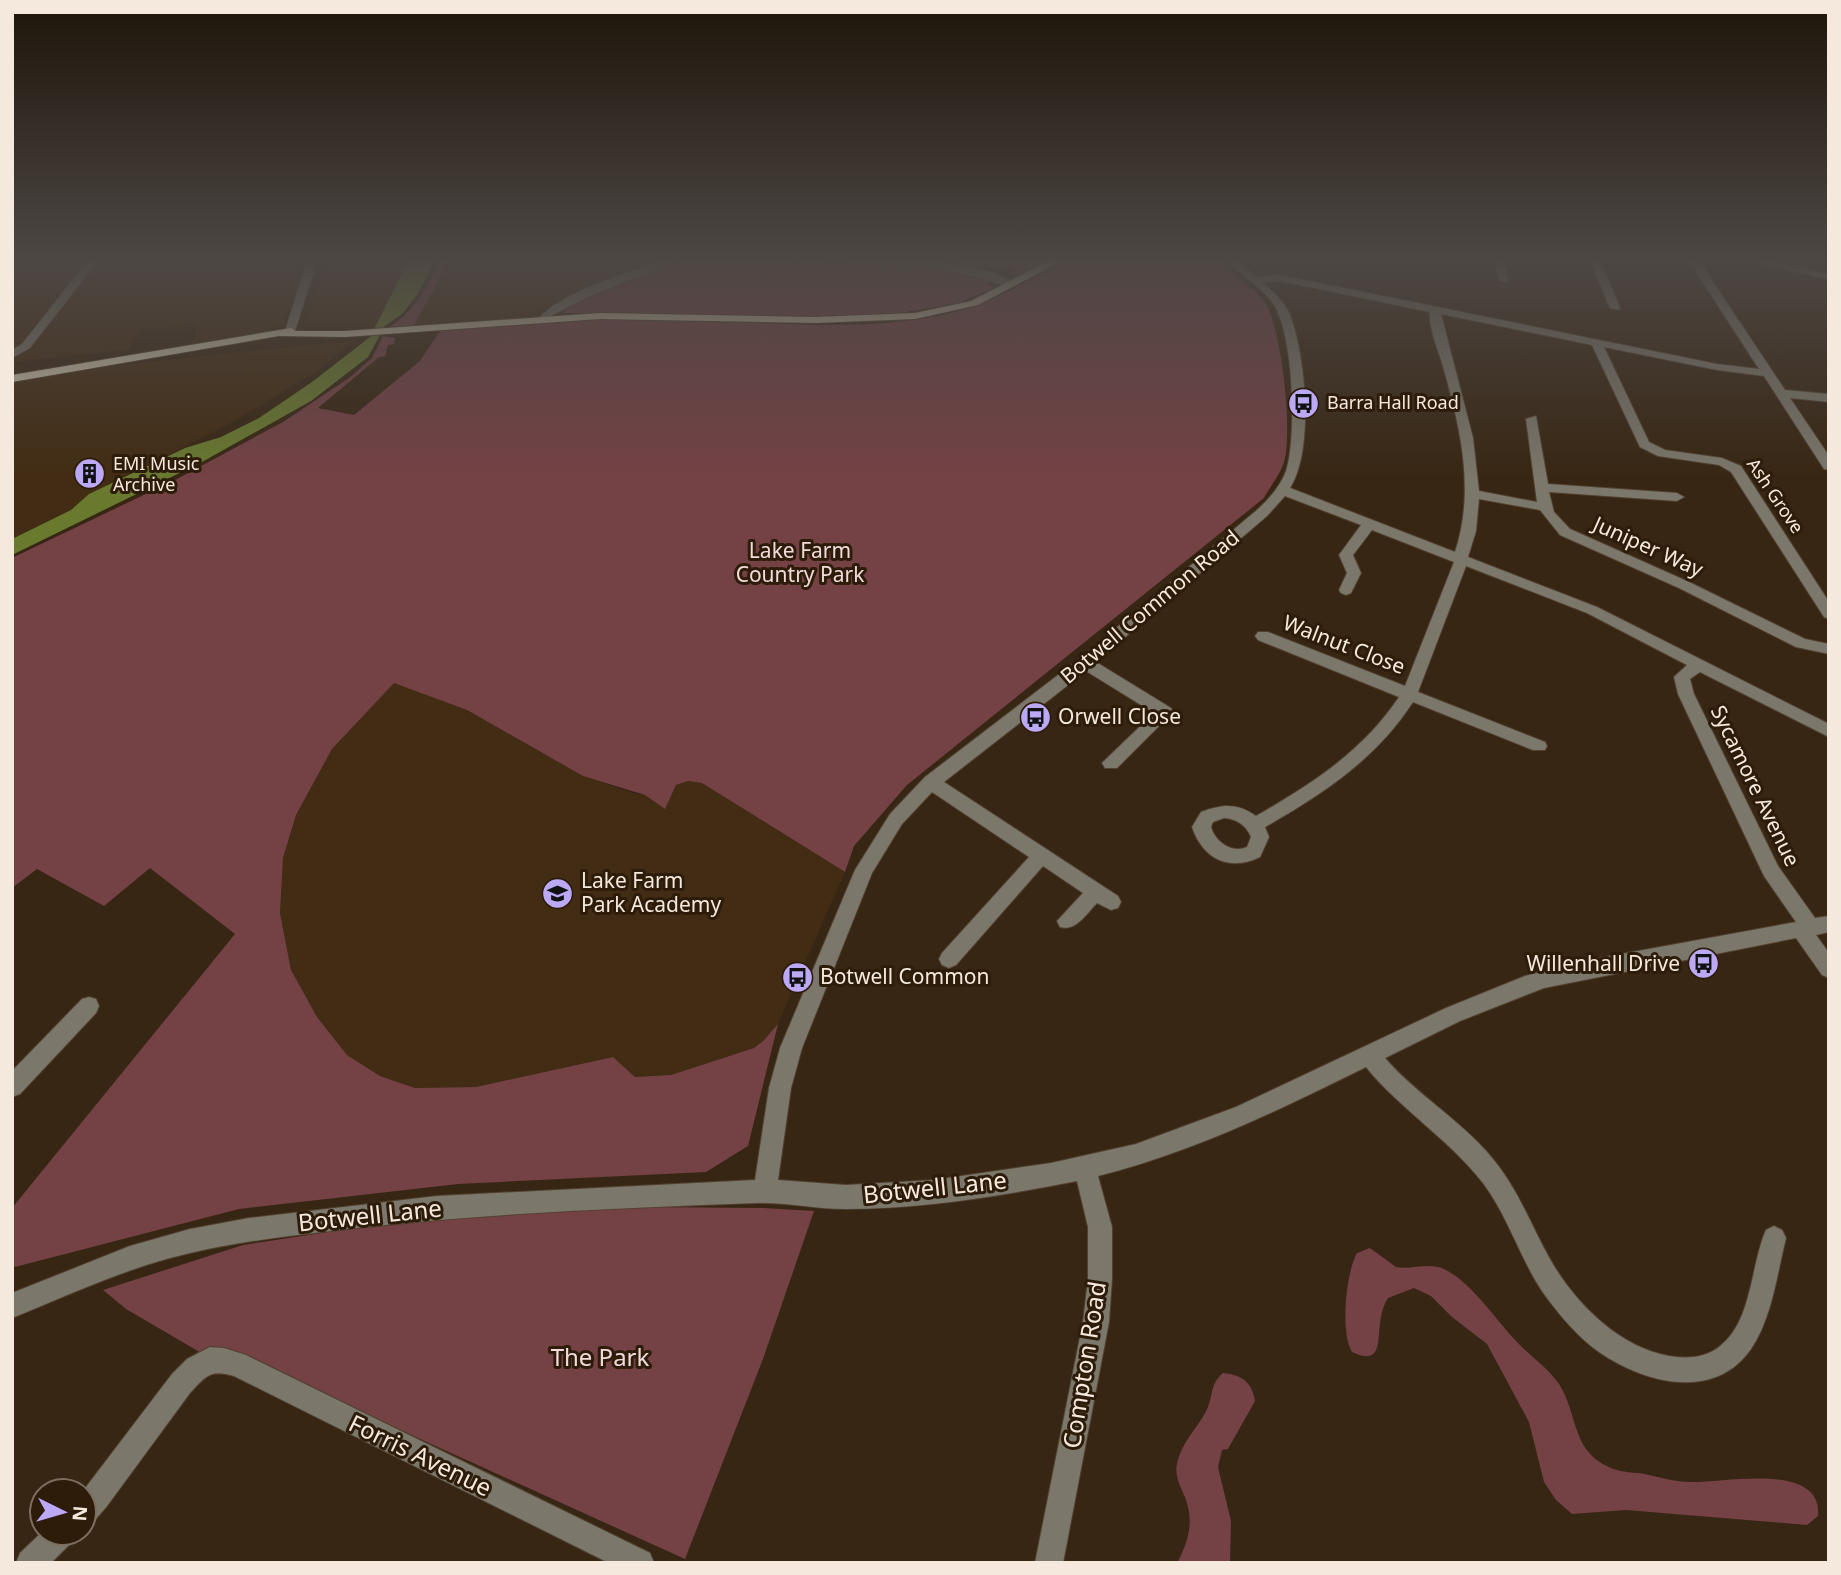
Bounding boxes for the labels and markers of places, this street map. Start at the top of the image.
bus stop icon: Barra Hall Road [1287,386,1321,420]
place label: Barra Hall Road [1327,390,1459,414]
place label: EMI Music Archive [113,451,200,496]
building icon: EMI Music Archive [73,457,107,491]
bus stop icon: Orwell Close [1018,700,1052,734]
place label: Orwell Close [1058,702,1181,730]
place label: Lake Farm Park Academy [581,866,722,918]
school or university icon: Lake Farm Park Academy [541,876,575,910]
bus stop icon: Willenhall Drive [1686,947,1720,981]
place label: Willenhall Drive [1526,949,1680,977]
bus stop icon: Botwell Common [780,960,814,994]
place label: Botwell Common [820,962,990,990]

